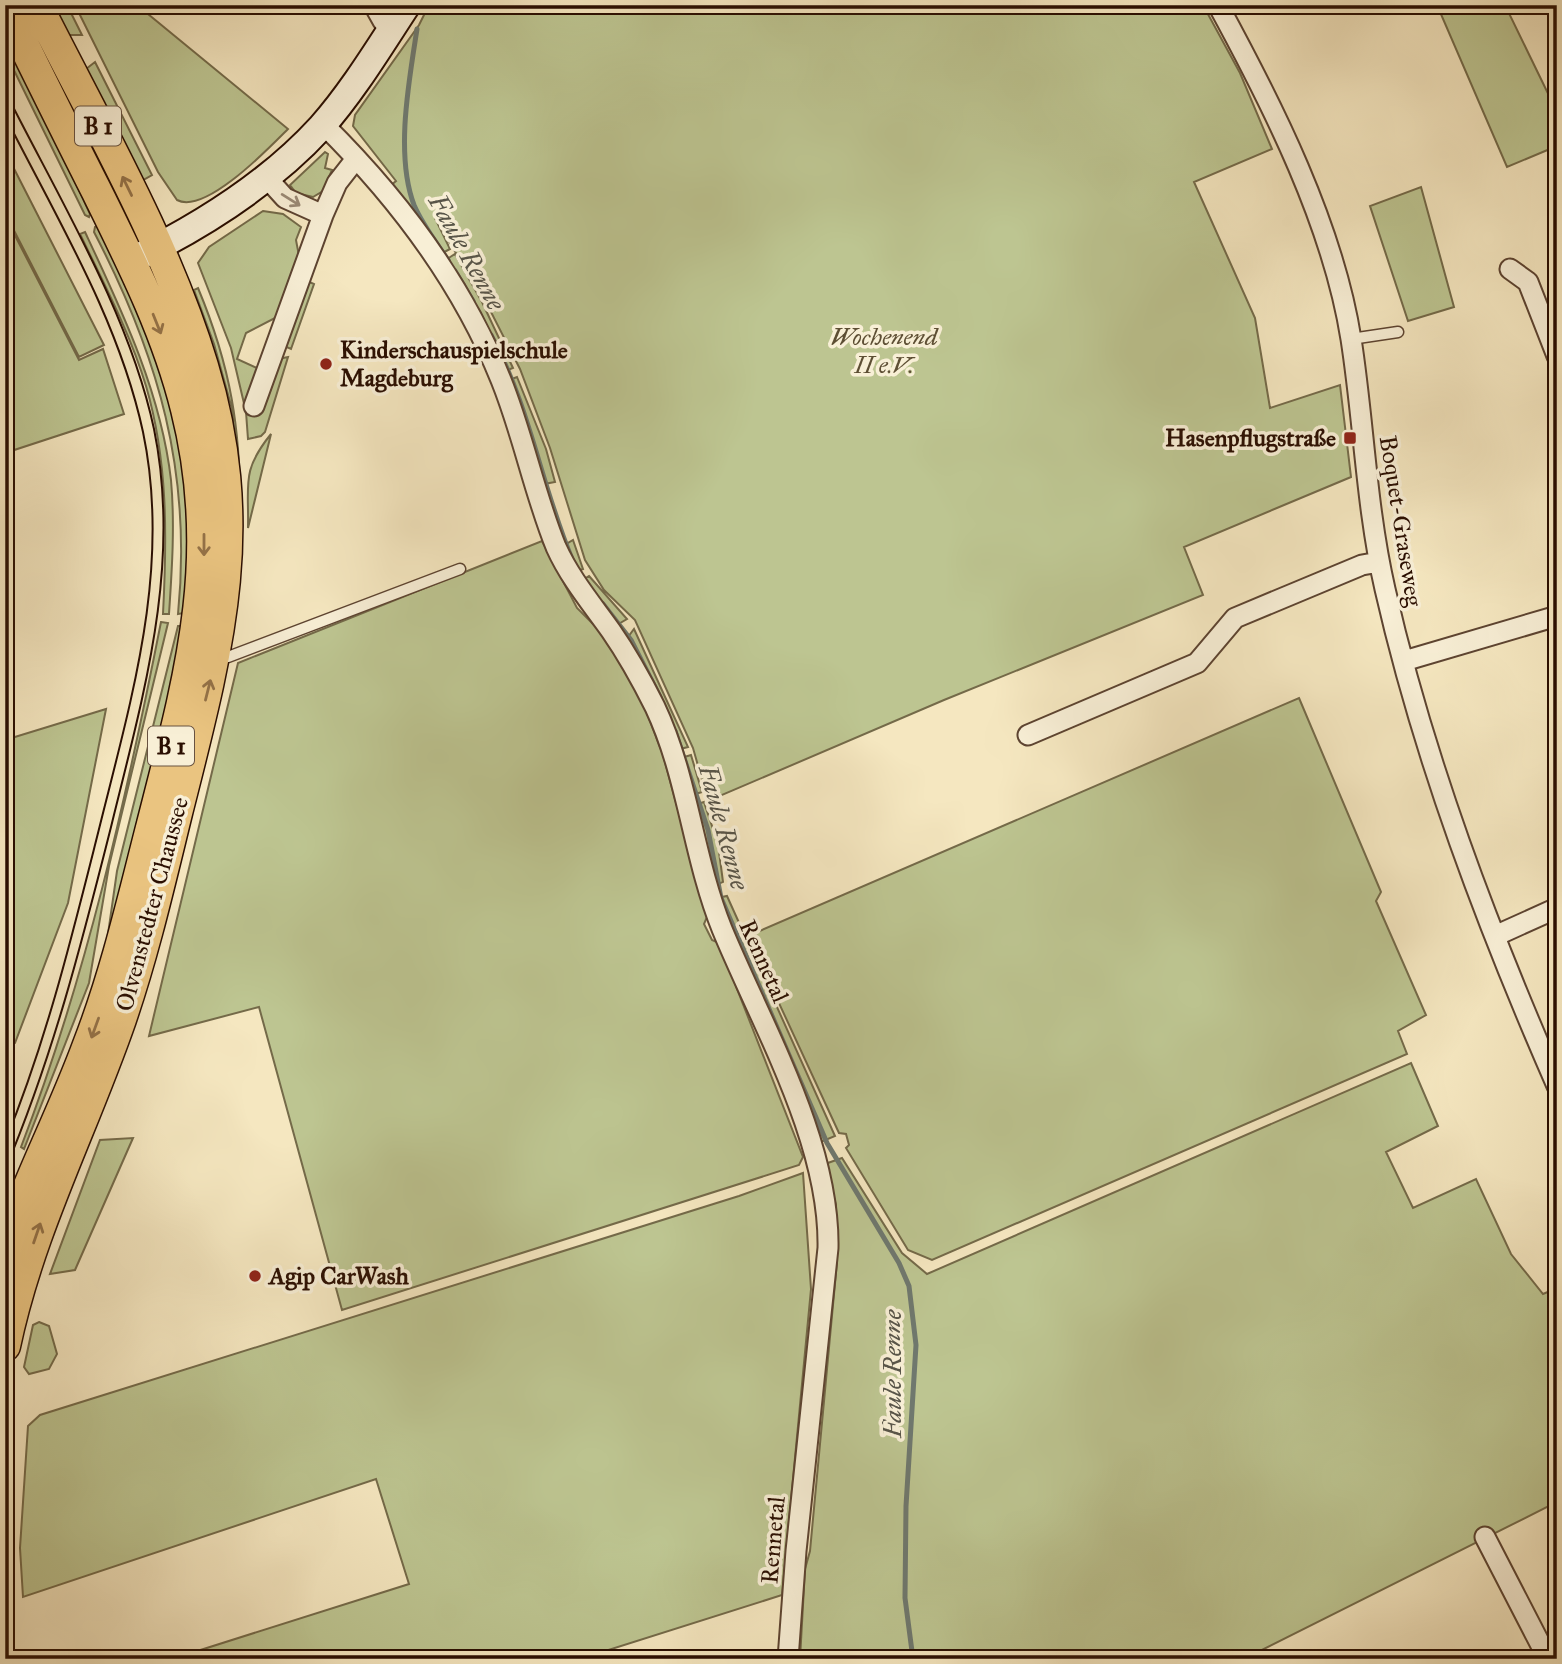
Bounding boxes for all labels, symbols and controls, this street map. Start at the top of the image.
road number: B 1 [75,106,121,146]
one-way arrow [120,176,134,197]
water label: Faule Renne [421,187,513,317]
one-way arrow [281,194,301,208]
one-way arrow [152,312,165,334]
park label: Wochenend II e.V. [830,322,939,380]
place label: Kinderschauspielschule Magdeburg [340,335,568,393]
marker: Kinderschauspielschule Magdeburg [318,356,334,372]
place label: Hasenpflugstraße [1165,423,1336,453]
marker: Hasenpflugstraße [1342,430,1358,446]
street label: Boquet-Graseweg [1373,433,1429,610]
one-way arrow [197,533,211,556]
one-way arrow [202,679,215,702]
road number: B 1 [148,726,194,766]
water label: Faule Renne [692,760,756,894]
street label: Olvenstedter Chaussee [109,794,195,1014]
street label: Rennetal [732,915,796,1008]
one-way arrow [87,1017,100,1039]
one-way arrow [32,1223,44,1245]
place label: Agip CarWash [267,1261,410,1291]
marker: Agip CarWash [247,1268,263,1284]
water label: Faule Renne [876,1309,908,1439]
street label: Rennetal [754,1494,792,1585]

